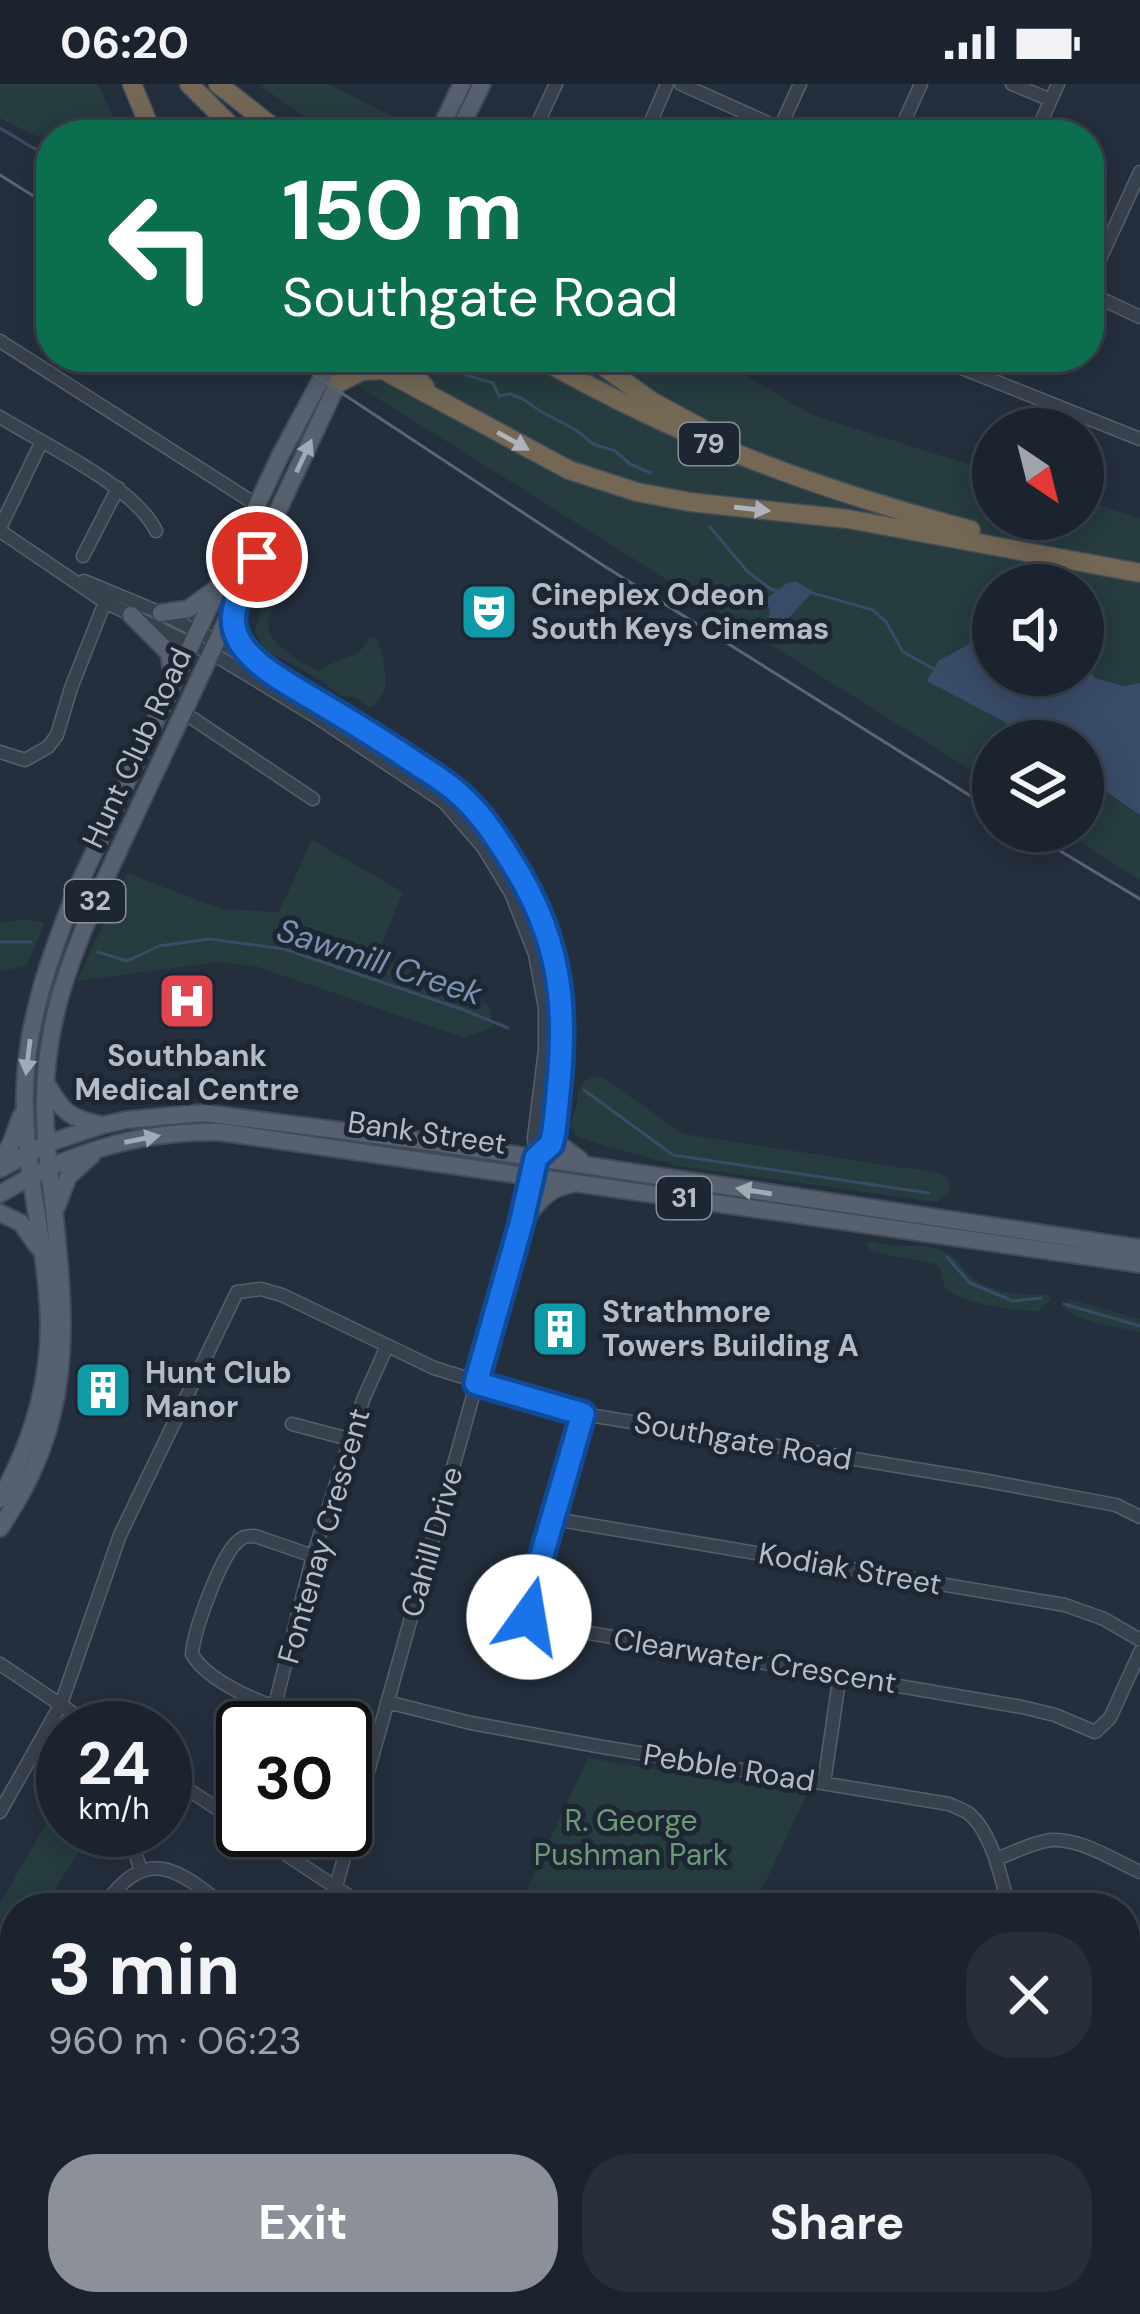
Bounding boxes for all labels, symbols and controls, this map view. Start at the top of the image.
text: 06:20 [60,13,189,72]
text: 150 m [282,156,523,265]
icon: left [84,168,240,324]
text: Southgate Road [282,262,678,333]
north arrow [972,408,1104,540]
map controls [972,408,1104,852]
road number: 79 [679,423,739,465]
one-way arrow [496,430,531,451]
one-way arrow [294,438,314,473]
one-way arrow [734,499,771,518]
pin [206,506,308,608]
icon: arrive [224,524,290,590]
button: sound [972,564,1104,696]
place label: Cineplex Odeon South Keys Cinemas [531,575,829,648]
theatre icon: Cineplex Odeon South Keys Cinemas [458,581,520,643]
street label: Hunt Club Road [73,641,200,854]
button: layers [972,720,1104,852]
road number: 32 [65,880,125,922]
water label: Sawmill Creek [272,908,488,1015]
hospital icon: Southbank Medical Centre [156,970,218,1032]
place label: Southbank Medical Centre [74,1036,300,1109]
one-way arrow [18,1038,37,1076]
street label: Bank Street [345,1102,509,1163]
one-way arrow [124,1129,162,1148]
road number: 31 [657,1177,711,1219]
one-way arrow [735,1181,772,1200]
place label: Strathmore Towers Building A [602,1292,859,1365]
building icon: Strathmore Towers Building A [529,1298,591,1360]
place label: Hunt Club Manor [145,1353,292,1426]
building icon: Hunt Club Manor [72,1359,134,1421]
street label: Southgate Road [631,1402,855,1479]
street label: Fontenay Crescent [268,1404,379,1668]
street label: Cahill Drive [391,1462,472,1622]
street label: Kodiak Street [756,1533,944,1604]
position arrow [466,1554,592,1680]
street label: Clearwater Crescent [611,1619,899,1702]
speed limit sign: 30 [216,1701,372,1857]
text: 24 [77,1724,151,1803]
street label: Pebble Road [641,1735,817,1800]
text: km/h [79,1789,149,1828]
park label: R. George Pushman Park [534,1801,728,1874]
text: 3 min [48,1923,240,2016]
button: close [966,1932,1092,2058]
text: 960 m · 06:23 [48,2015,302,2066]
button: Exit [48,2154,558,2292]
button: Share [582,2154,1092,2292]

